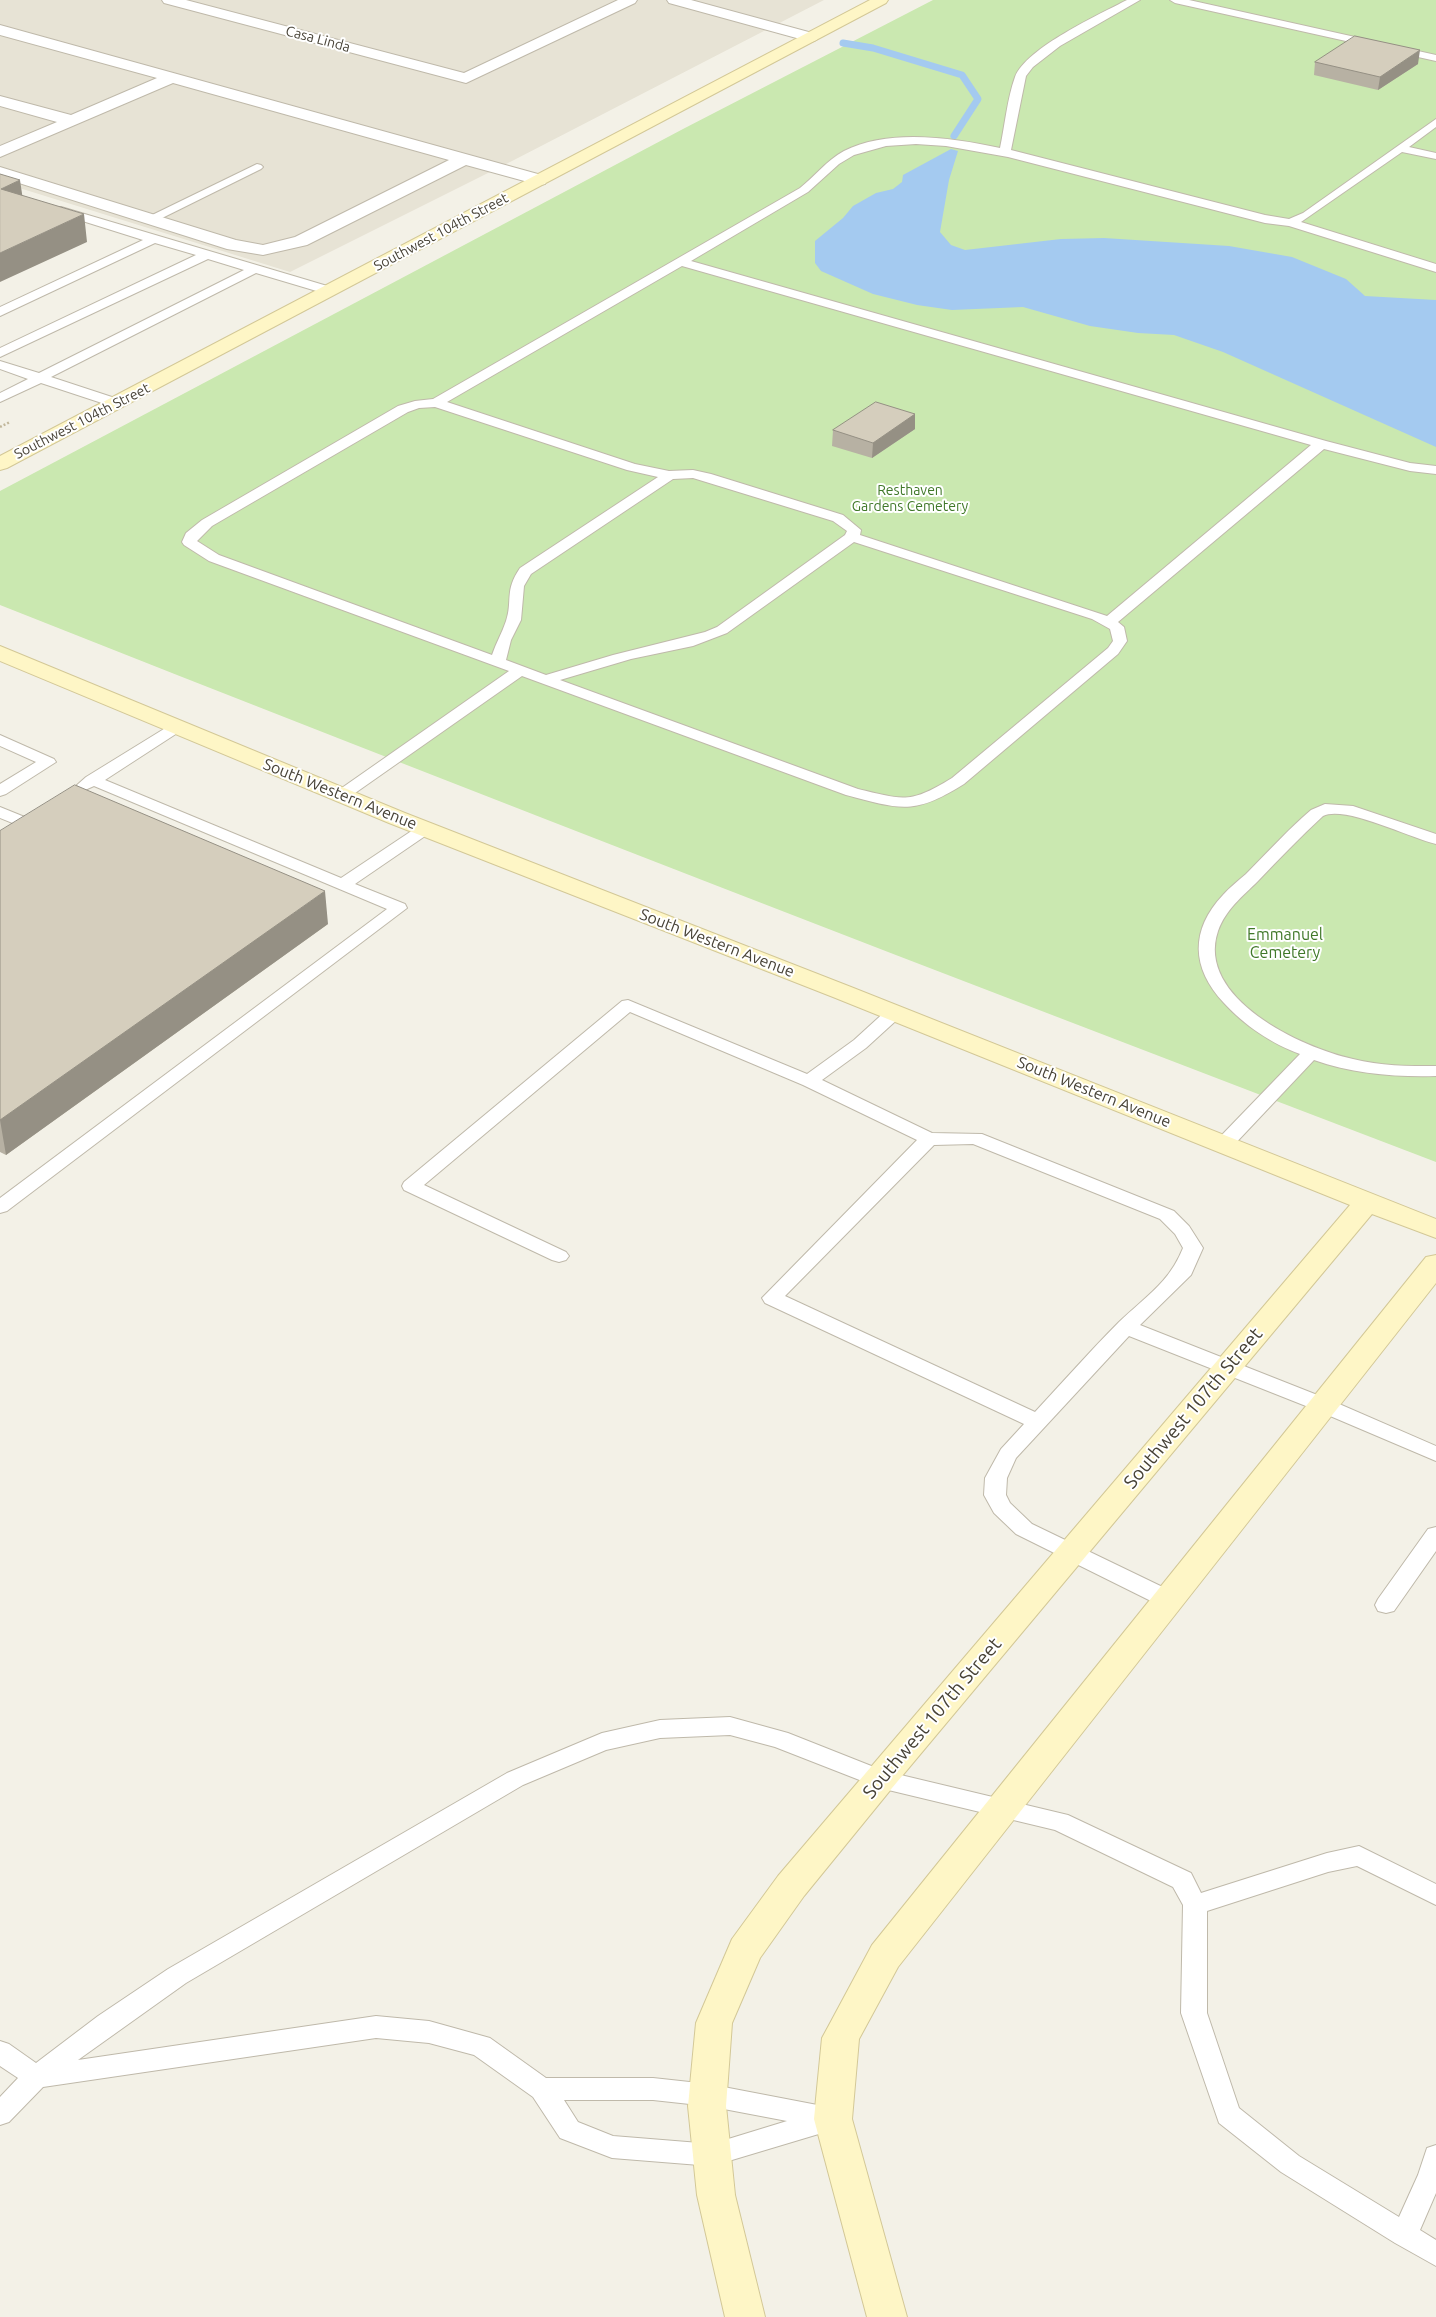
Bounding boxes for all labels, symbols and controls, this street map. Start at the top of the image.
street label: Casa Linda [284,22,352,56]
street label: Southwest 104th Street [371,189,511,275]
street label: Southwest 104th Street [11,380,153,462]
park label: Resthaven Gardens Cemetery [852,482,968,514]
street label: South Western Avenue [260,754,420,834]
street label: South Western Avenue [637,905,797,981]
park label: Emmanuel Cemetery [1247,925,1323,963]
street label: South Western Avenue [1014,1052,1174,1132]
street label: Southwest 107th Street [1119,1323,1267,1493]
street label: Southwest 107th Street [858,1633,1006,1803]

